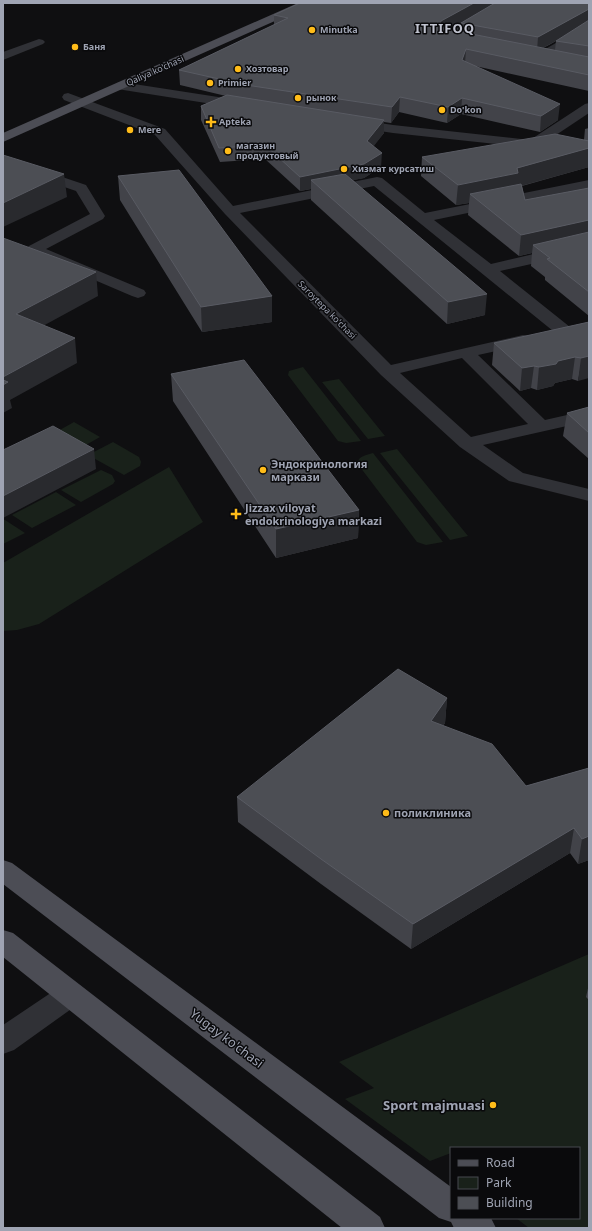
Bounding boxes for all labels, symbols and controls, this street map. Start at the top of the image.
district label: ITTIFOQ [415,19,475,37]
place label: Minutka [320,23,358,36]
marker: Minutka [307,25,317,35]
place label: Баня [83,40,106,53]
marker: Баня [70,42,80,52]
street label: Qaliya ko'chasi [124,52,186,89]
place label: Хозтовар [246,62,289,75]
marker: Хозтовар [233,64,243,74]
place label: Primier [218,76,251,89]
marker: Primier [205,78,215,88]
place label: рынок [306,91,337,104]
marker: рынок [293,93,303,103]
place label: Do'kon [450,103,482,116]
marker: Do'kon [437,105,447,115]
place label: Apteka [219,115,251,128]
marker: Apteka [206,117,216,127]
place label: Mere [138,123,161,136]
marker: Mere [125,125,135,135]
place label: магазин продуктовый [236,139,299,162]
marker: магазин продуктовый [223,146,233,156]
place label: Хизмат курсатиш [352,162,434,175]
marker: Хизмат курсатиш [339,164,349,174]
street label: Saroytepa ko'chasi [295,278,359,342]
place label: Эндокринология маркази [271,456,367,484]
marker: Эндокринология маркази [258,465,268,475]
place label: Jizzax viloyat endokrinologiya markazi [244,500,382,528]
marker: Jizzax viloyat endokrinologiya markazi [230,508,242,520]
place label: поликлиника [394,805,471,820]
marker: поликлиника [381,808,391,818]
street label: Yugay ko'chasi [186,1004,268,1072]
place label: Sport majmuasi [383,1096,485,1114]
marker: Sport majmuasi [488,1100,498,1110]
legend [450,1147,580,1219]
text: Road [486,1154,515,1171]
text: Park [486,1174,512,1191]
text: Building [486,1194,533,1211]

